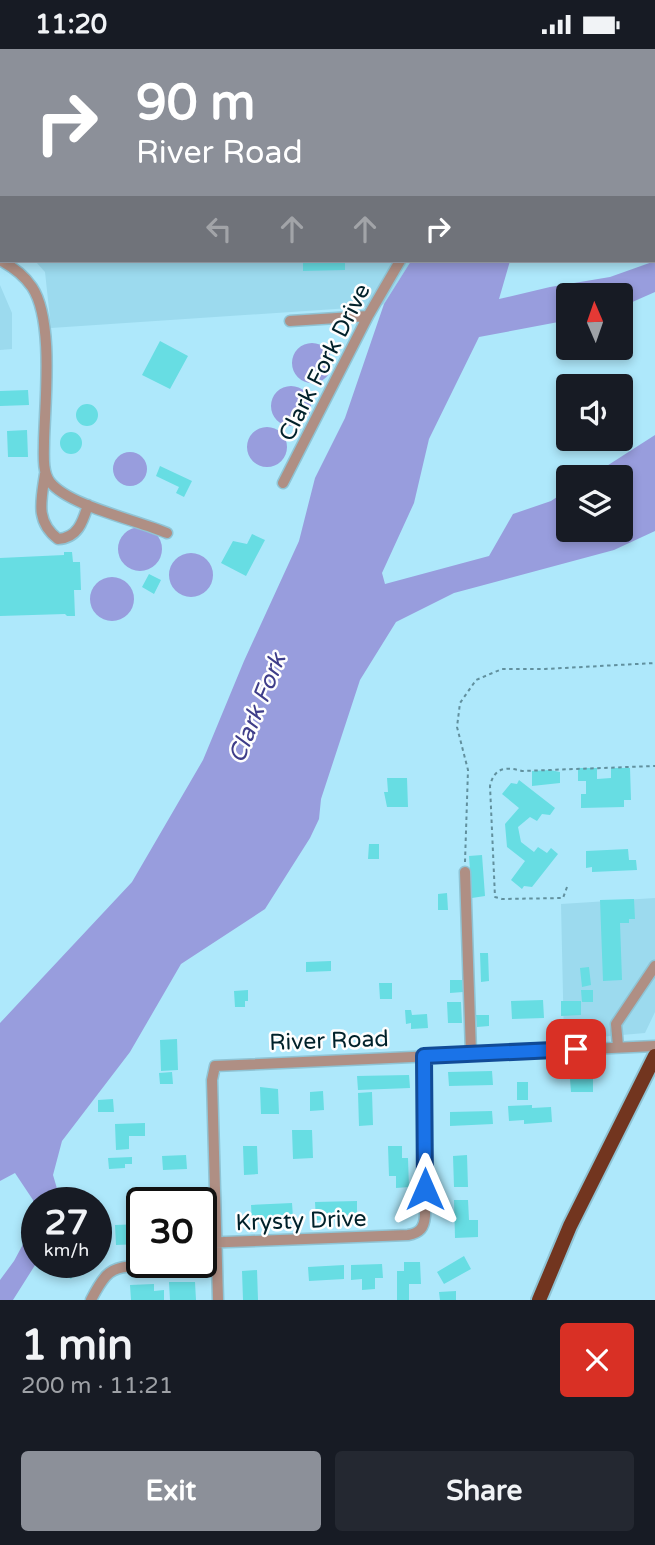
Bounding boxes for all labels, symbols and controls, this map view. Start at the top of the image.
text: 11:20 [35,9,107,40]
text: 90 m [136,74,255,133]
icon: right [21,77,112,168]
text: River Road [136,134,303,172]
icon: left [200,210,238,248]
icon: ahead [273,210,311,248]
icon: ahead [346,210,384,248]
icon: right [419,210,457,248]
street label: Clark Fork Drive [273,279,377,446]
north arrow [556,283,634,361]
map controls [556,283,633,542]
button: sound [556,374,633,451]
button: layers [556,465,633,542]
water label: Clark Fork [222,648,293,767]
pin [546,1019,606,1079]
street label: River Road [269,1025,389,1057]
icon: arrive [557,1030,595,1068]
position arrow [388,1152,462,1226]
speed limit sign: 30 [126,1187,217,1278]
text: 27 [45,1202,88,1244]
street label: Krysty Drive [235,1205,367,1237]
text: km/h [44,1239,89,1261]
text: 1 min [21,1320,133,1371]
button: close [560,1323,634,1397]
text: 200 m · 11:21 [21,1372,173,1400]
button: Exit [21,1451,321,1531]
button: Share [335,1451,634,1531]

